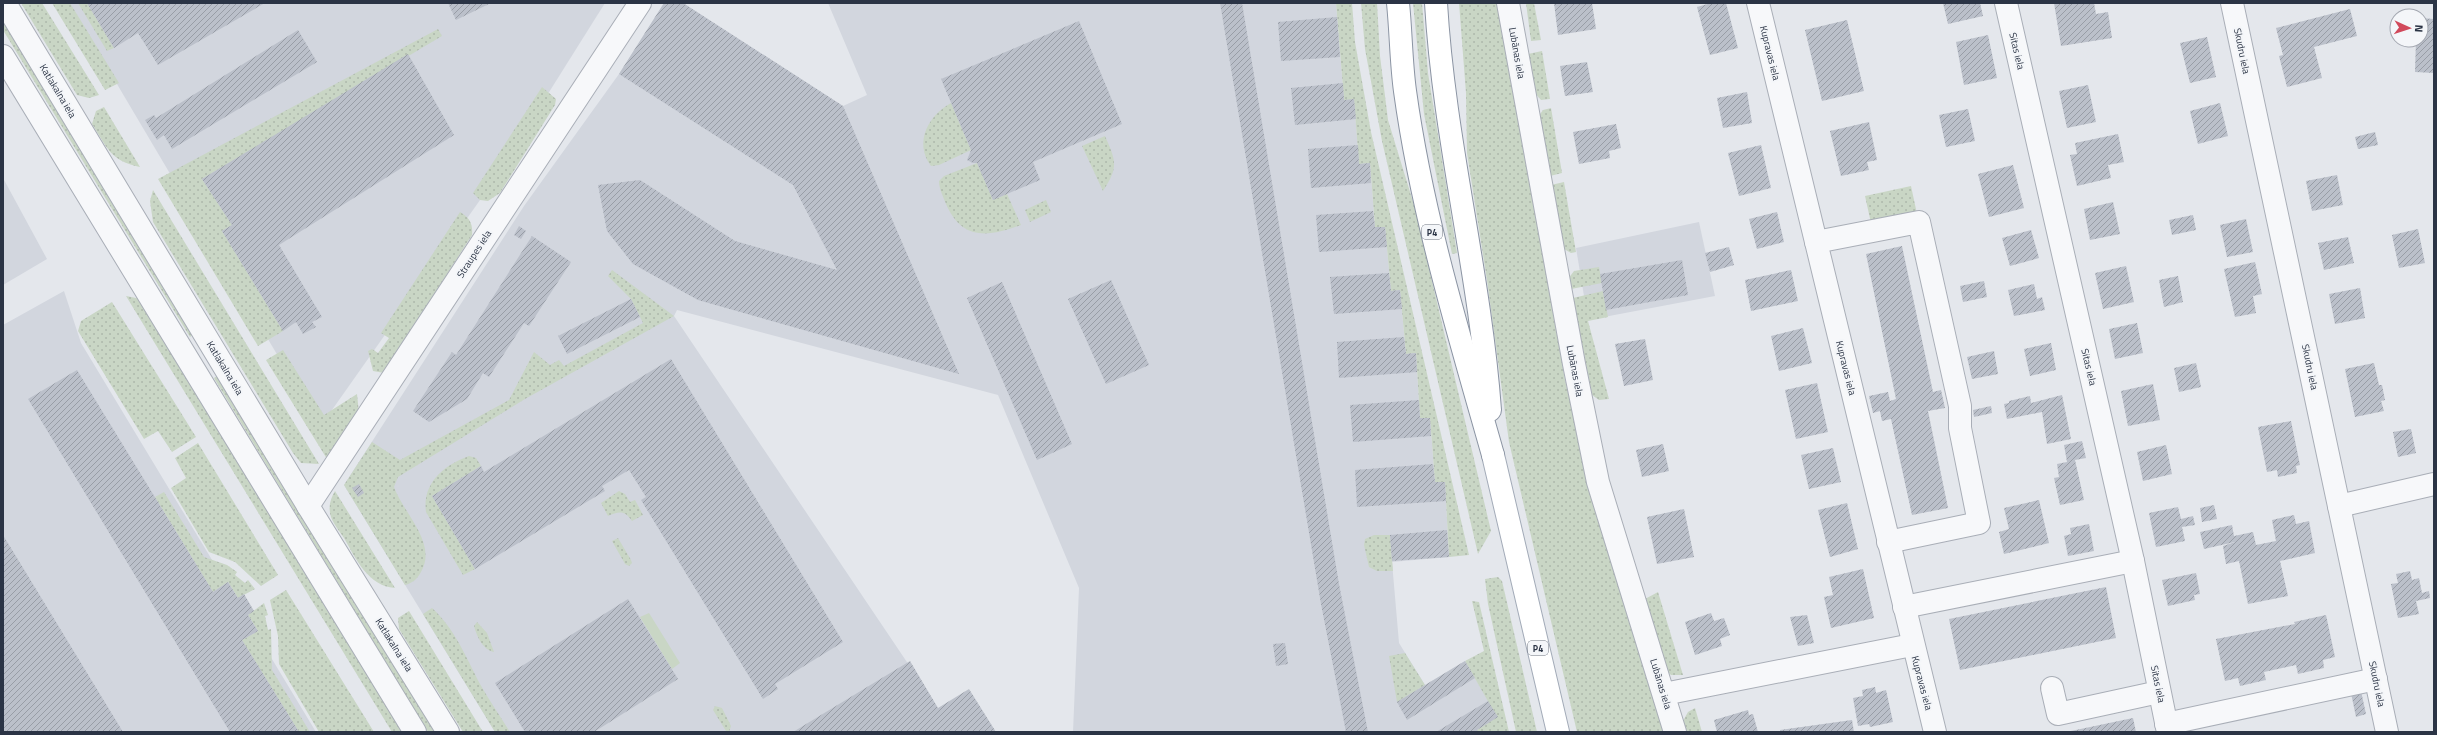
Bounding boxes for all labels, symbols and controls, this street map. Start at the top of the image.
north arrow [2389,8,2429,48]
street label: Kupravas iela [1756,24,1784,82]
text: N [2411,24,2427,33]
street label: Lubānas iela [1505,26,1529,80]
street label: Skudru iela [2230,27,2254,75]
street label: Sitas iela [2005,31,2029,71]
street label: Katlakalna iela [36,61,80,121]
road number: P4 [1422,225,1442,239]
street label: Straupes iela [453,227,495,281]
street label: Katlakalna iela [203,338,247,398]
street label: Kupravas iela [1832,339,1860,397]
street label: Skudru iela [2298,343,2322,391]
street label: Lubānas iela [1563,344,1587,398]
street label: Sitas iela [2077,347,2101,387]
street label: Katlakalna iela [372,615,416,675]
road number: P4 [1528,641,1548,655]
street label: Kupravas iela [1908,654,1936,712]
street label: Lubānas iela [1646,657,1676,711]
street label: Skudru iela [2365,660,2389,708]
street label: Sitas iela [2147,664,2169,704]

